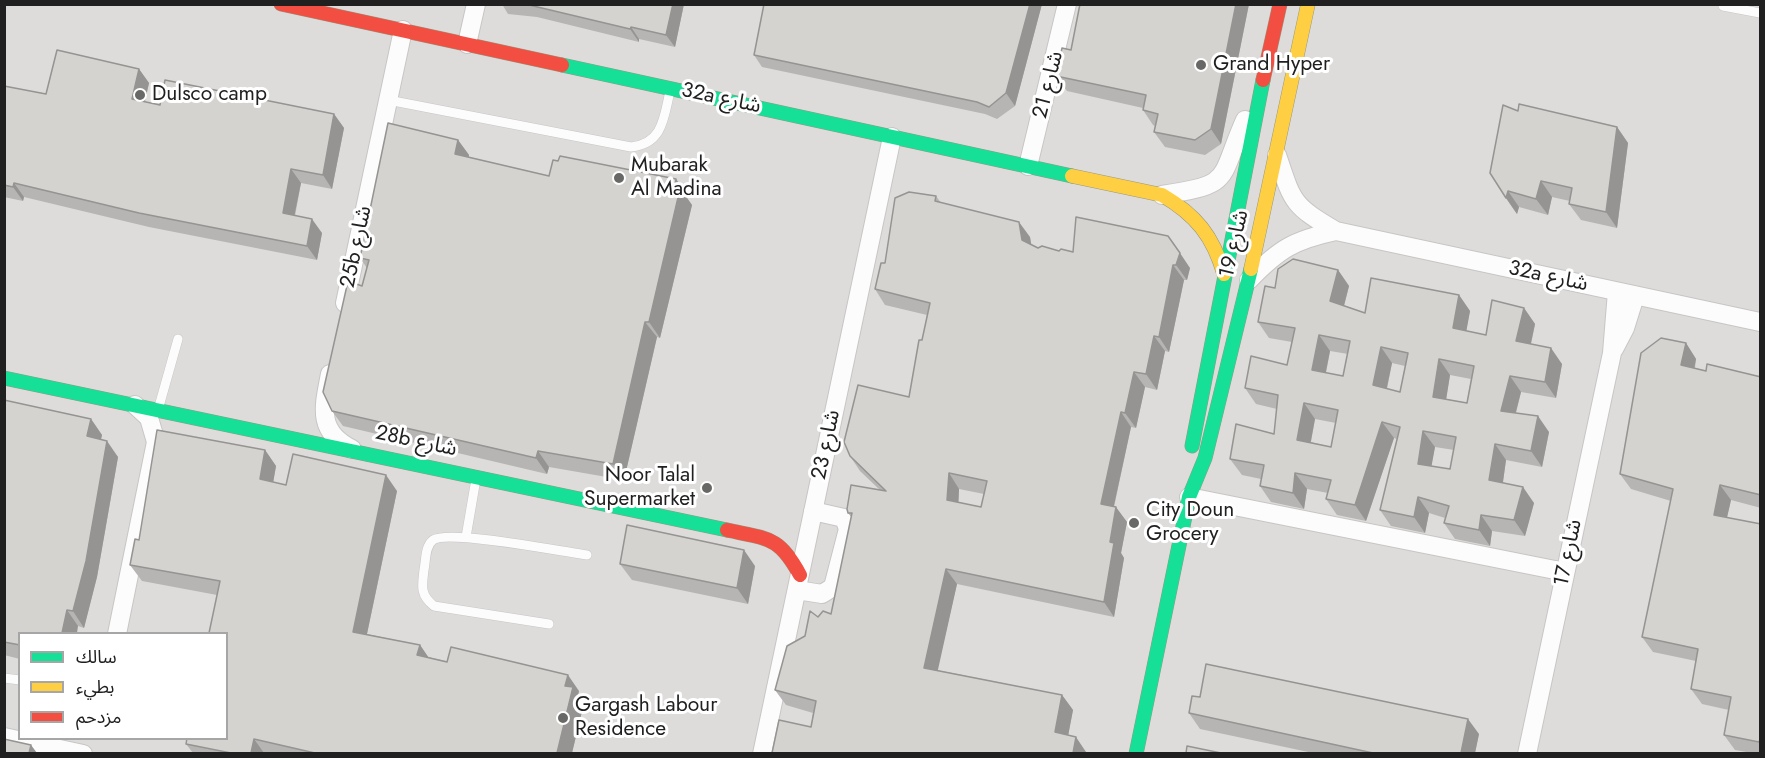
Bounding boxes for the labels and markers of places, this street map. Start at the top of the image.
place label: Grand Hyper [1213,52,1330,78]
marker: Grand Hyper [1194,58,1208,72]
place label: Dulsco camp [152,82,267,108]
marker: Dulsco camp [133,88,147,102]
place label: Mubarak Al Madina [631,153,722,203]
marker: Mubarak Al Madina [612,171,626,185]
place label: Noor Talal Supermarket [584,463,695,513]
marker: Noor Talal Supermarket [700,481,714,495]
place label: City Doun Grocery [1146,498,1234,548]
marker: City Doun Grocery [1127,516,1141,530]
place label: Gargash Labour Residence [575,693,717,743]
marker: Gargash Labour Residence [556,711,570,725]

